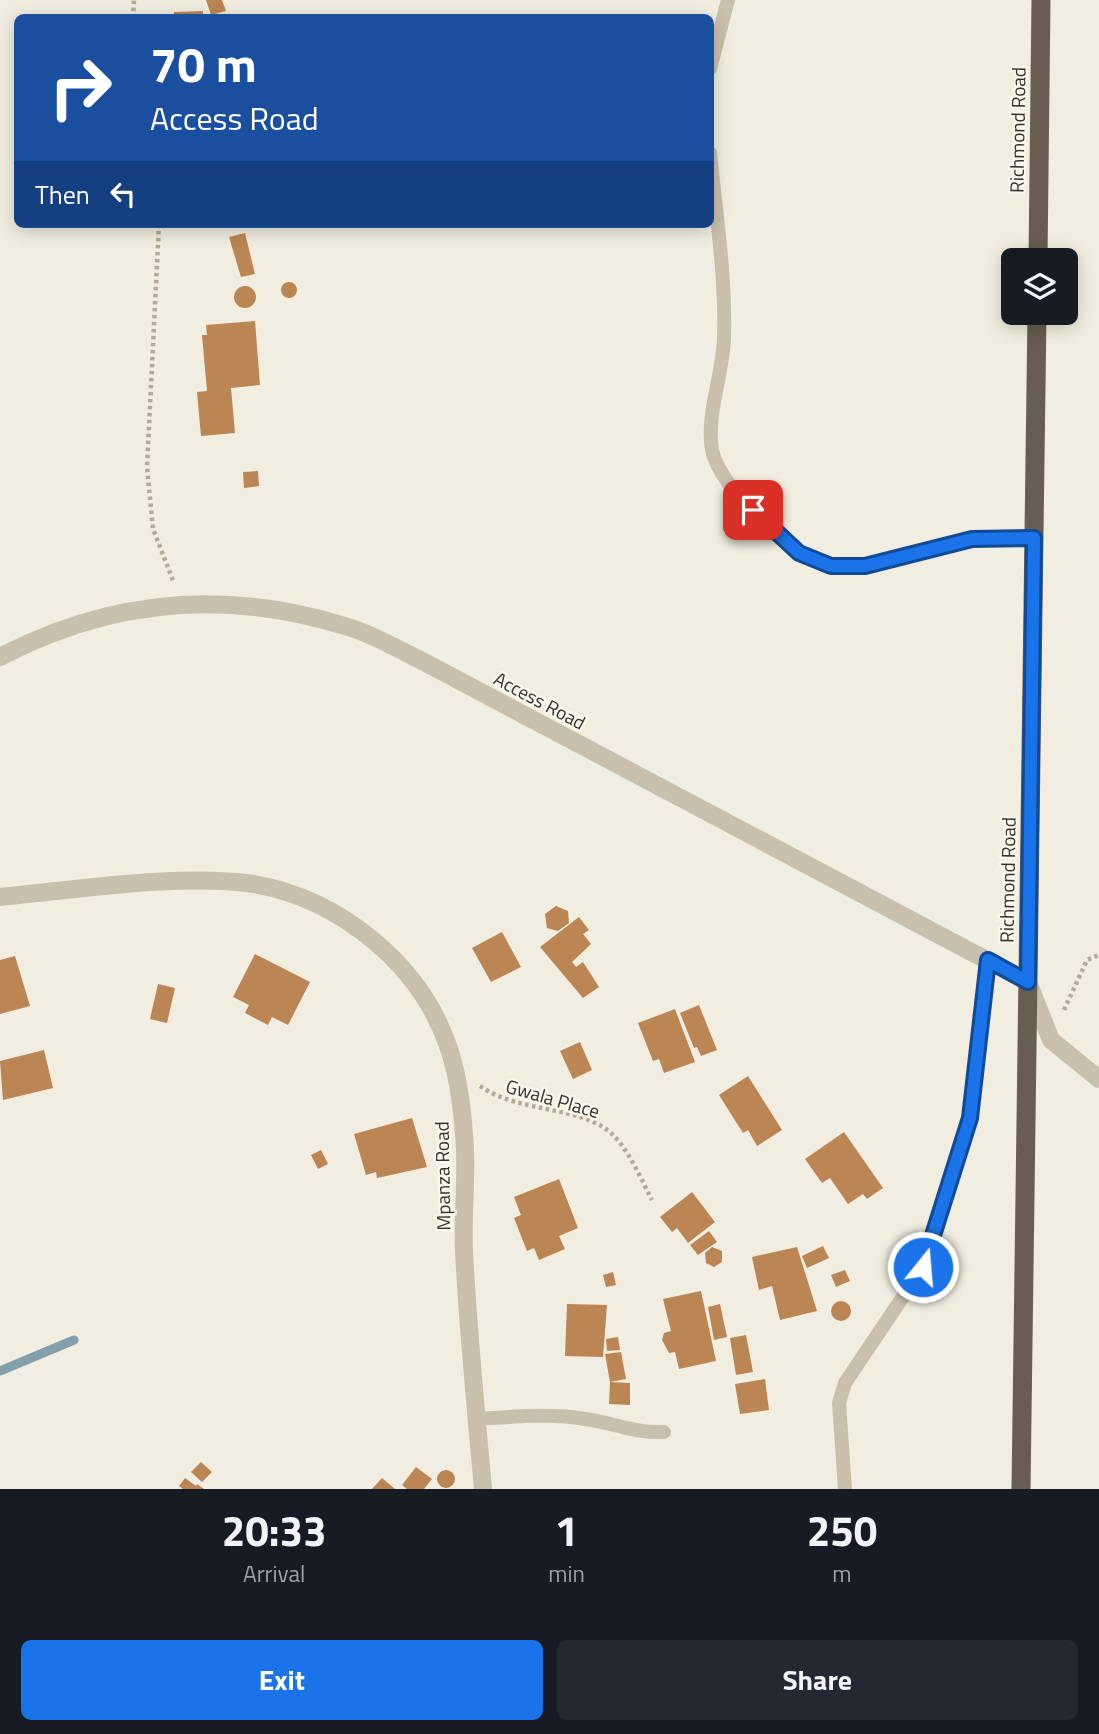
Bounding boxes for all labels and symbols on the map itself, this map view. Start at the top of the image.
street label: Richmond Road [1001,67,1033,193]
pin [723,480,783,540]
street label: Access Road [489,664,591,736]
street label: Richmond Road [991,817,1023,943]
street label: Gwala Place [503,1071,603,1125]
street label: Mpanza Road [427,1121,457,1231]
position arrow [886,1230,960,1304]

